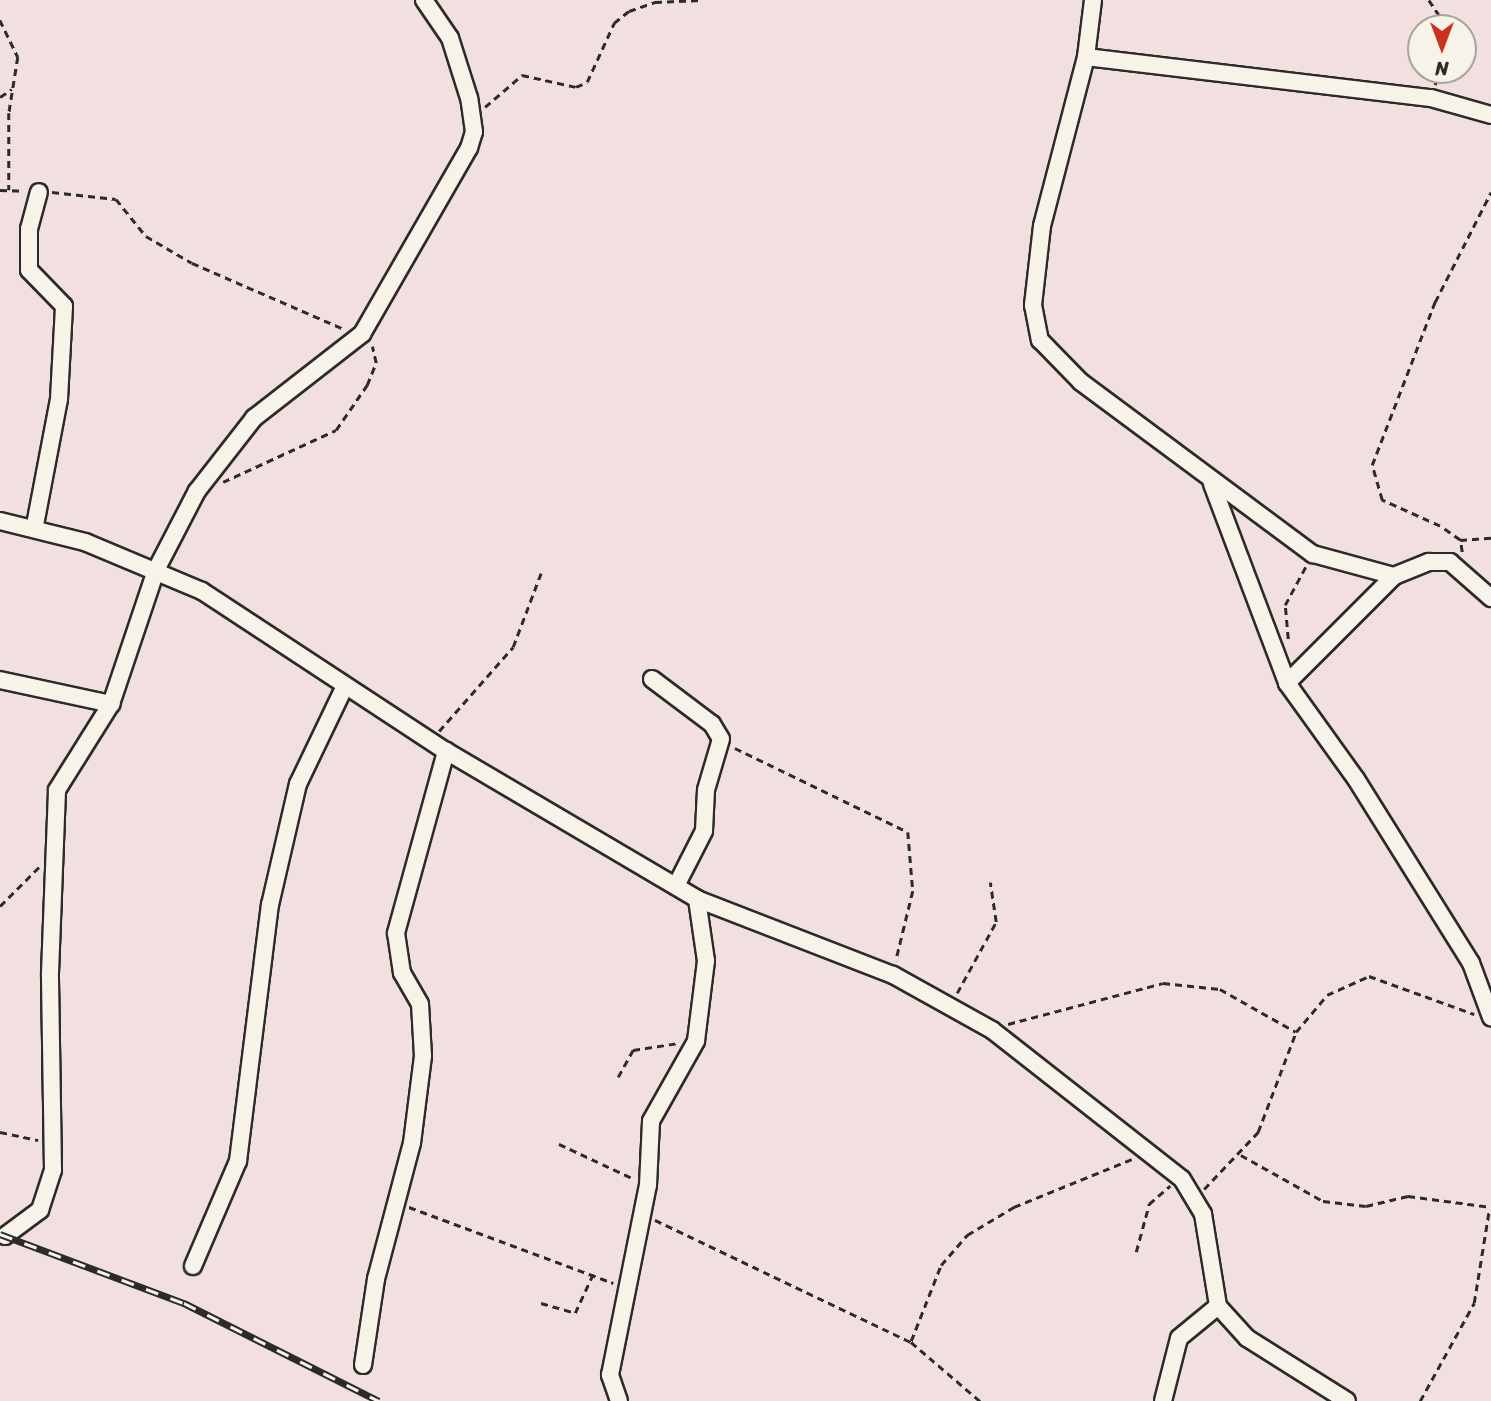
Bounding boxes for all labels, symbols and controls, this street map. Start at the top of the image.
north arrow [1407,14,1477,84]
text: N [1435,52,1449,85]

